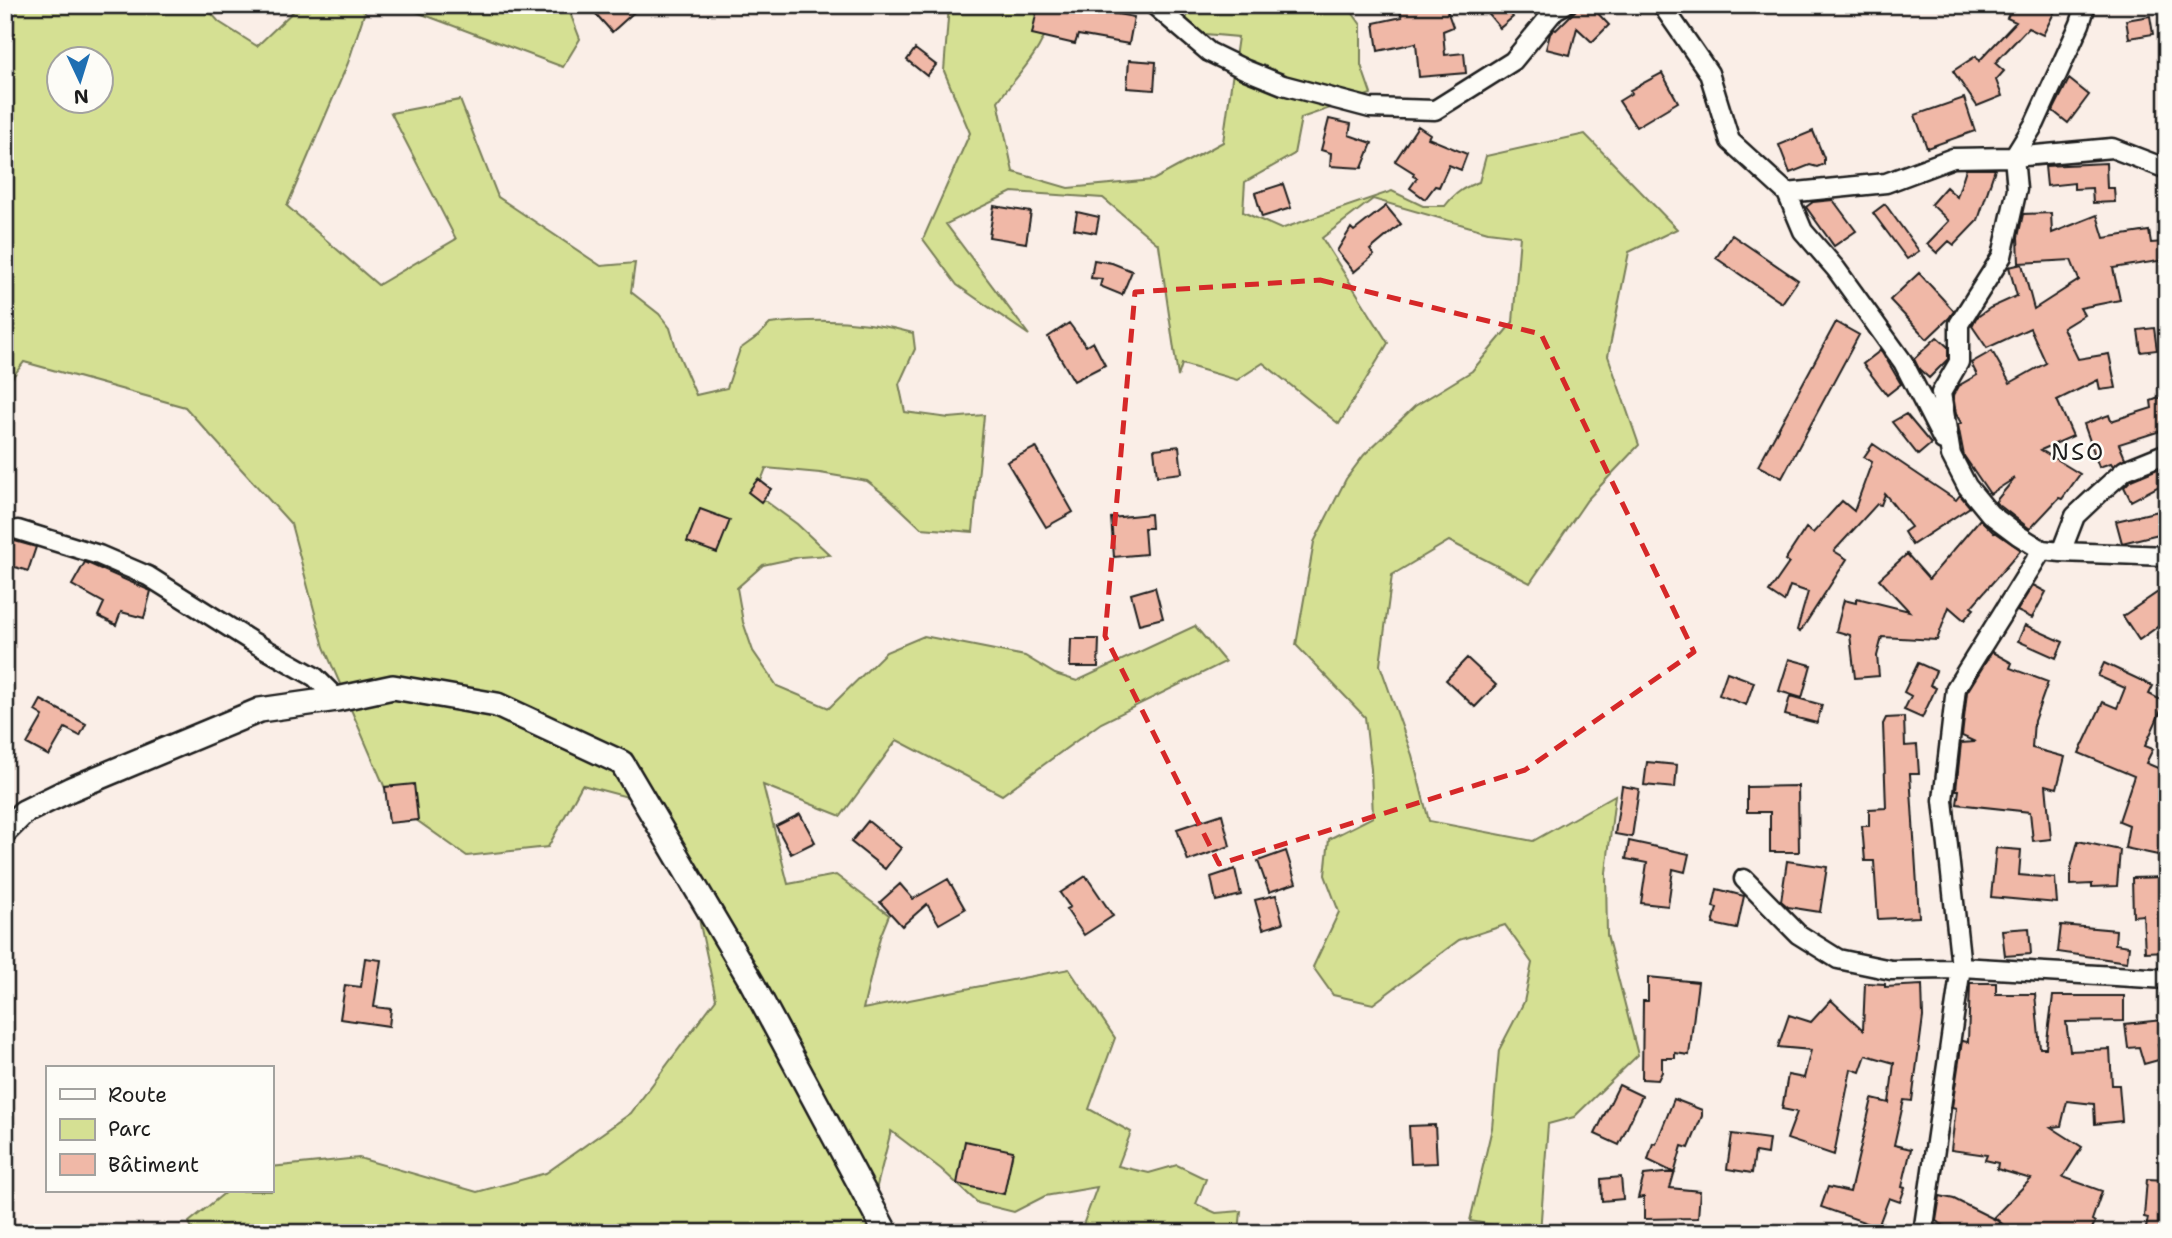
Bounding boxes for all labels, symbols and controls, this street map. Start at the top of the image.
north arrow [46,46,116,116]
text: N [73,83,90,109]
district label: NSO [2051,436,2105,468]
legend [46,1066,273,1192]
text: Route [108,1081,167,1109]
text: Parc [108,1115,151,1143]
text: Bâtiment [108,1151,199,1179]

